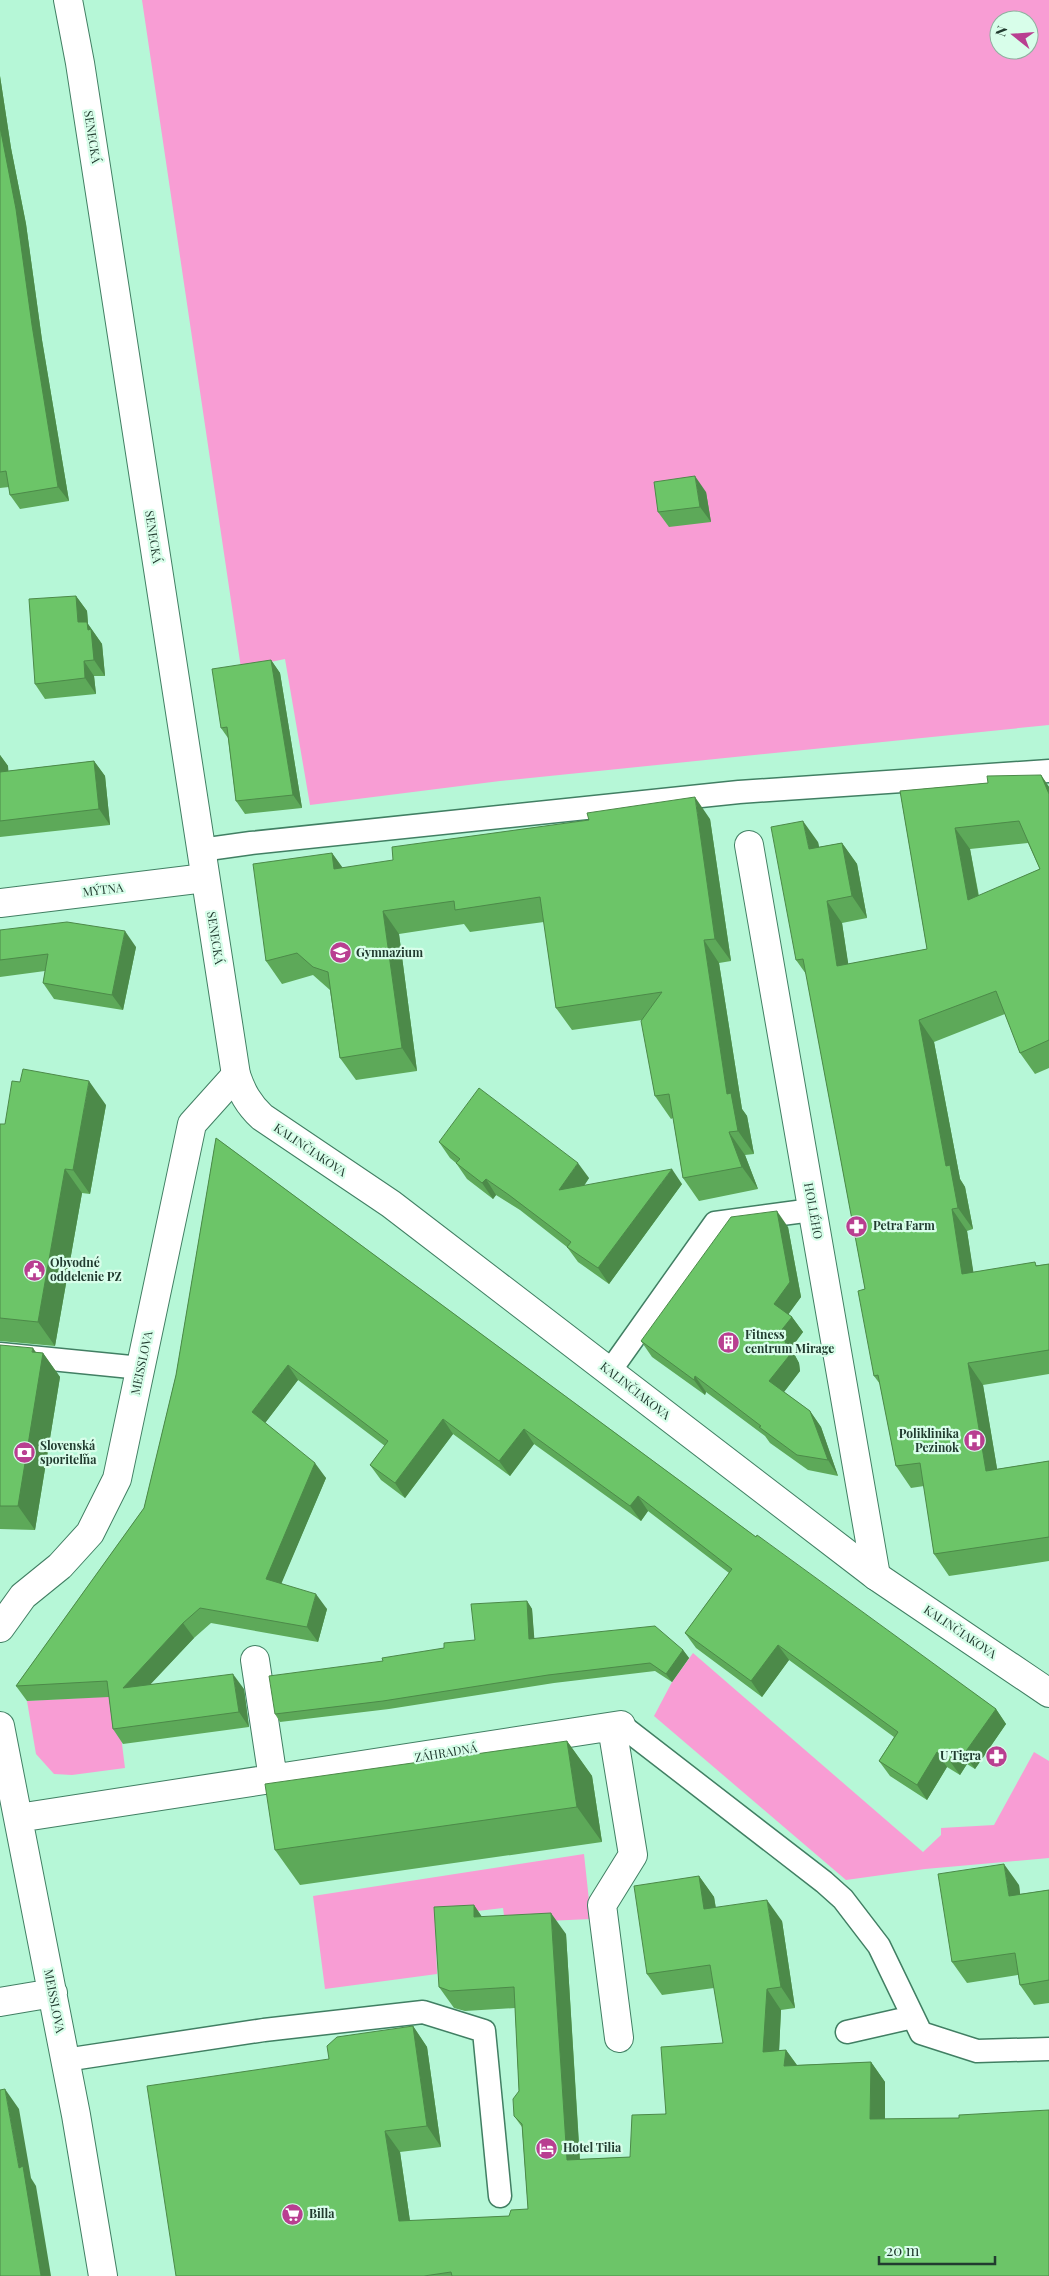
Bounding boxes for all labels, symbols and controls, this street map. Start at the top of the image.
north arrow [989,10,1039,60]
text: N [991,23,1012,39]
street label: SENECKÁ [81,109,105,165]
street label: SENECKÁ [142,509,166,565]
street label: MÝTNA [82,879,125,899]
street label: SENECKÁ [204,910,228,966]
school or university icon: Gymnazium [328,941,352,965]
place label: Gymnazium [356,944,423,960]
street label: KALINČIAKOVA [271,1119,350,1180]
street label: HOLLÉHO [801,1181,827,1240]
pharmacy icon: Petra Farm [845,1214,869,1238]
place label: Petra Farm [873,1217,935,1233]
place label: Obvodné oddelenie PZ [50,1254,122,1284]
public building icon: Obvodné oddelenie PZ [22,1258,46,1282]
place label: Fitness centrum Mirage [745,1326,834,1356]
street label: MEISSLOVA [126,1329,156,1396]
building icon: Fitness centrum Mirage [717,1330,741,1354]
street label: KALINČIAKOVA [597,1358,674,1423]
place label: Poliklinika Pezinok [899,1425,960,1455]
hospital icon: Poliklinika Pezinok [963,1429,987,1453]
place label: Slovenská sporiteľňa [40,1437,97,1467]
bank icon: Slovenská sporiteľňa [12,1441,36,1465]
street label: KALINČIAKOVA [921,1601,1000,1662]
street label: ZÁHRADNÁ [413,1739,479,1765]
pharmacy icon: U Tigra [985,1744,1009,1768]
place label: U Tigra [940,1747,982,1763]
street label: MEISSLOVA [41,1967,69,2035]
hotel icon: Hotel Tilia [535,2136,559,2160]
place label: Hotel Tilia [563,2139,622,2155]
supermarket icon: Billa [281,2202,305,2226]
place label: Billa [309,2205,335,2221]
scale bar [879,2234,995,2266]
text: 20 m [886,2240,920,2260]

